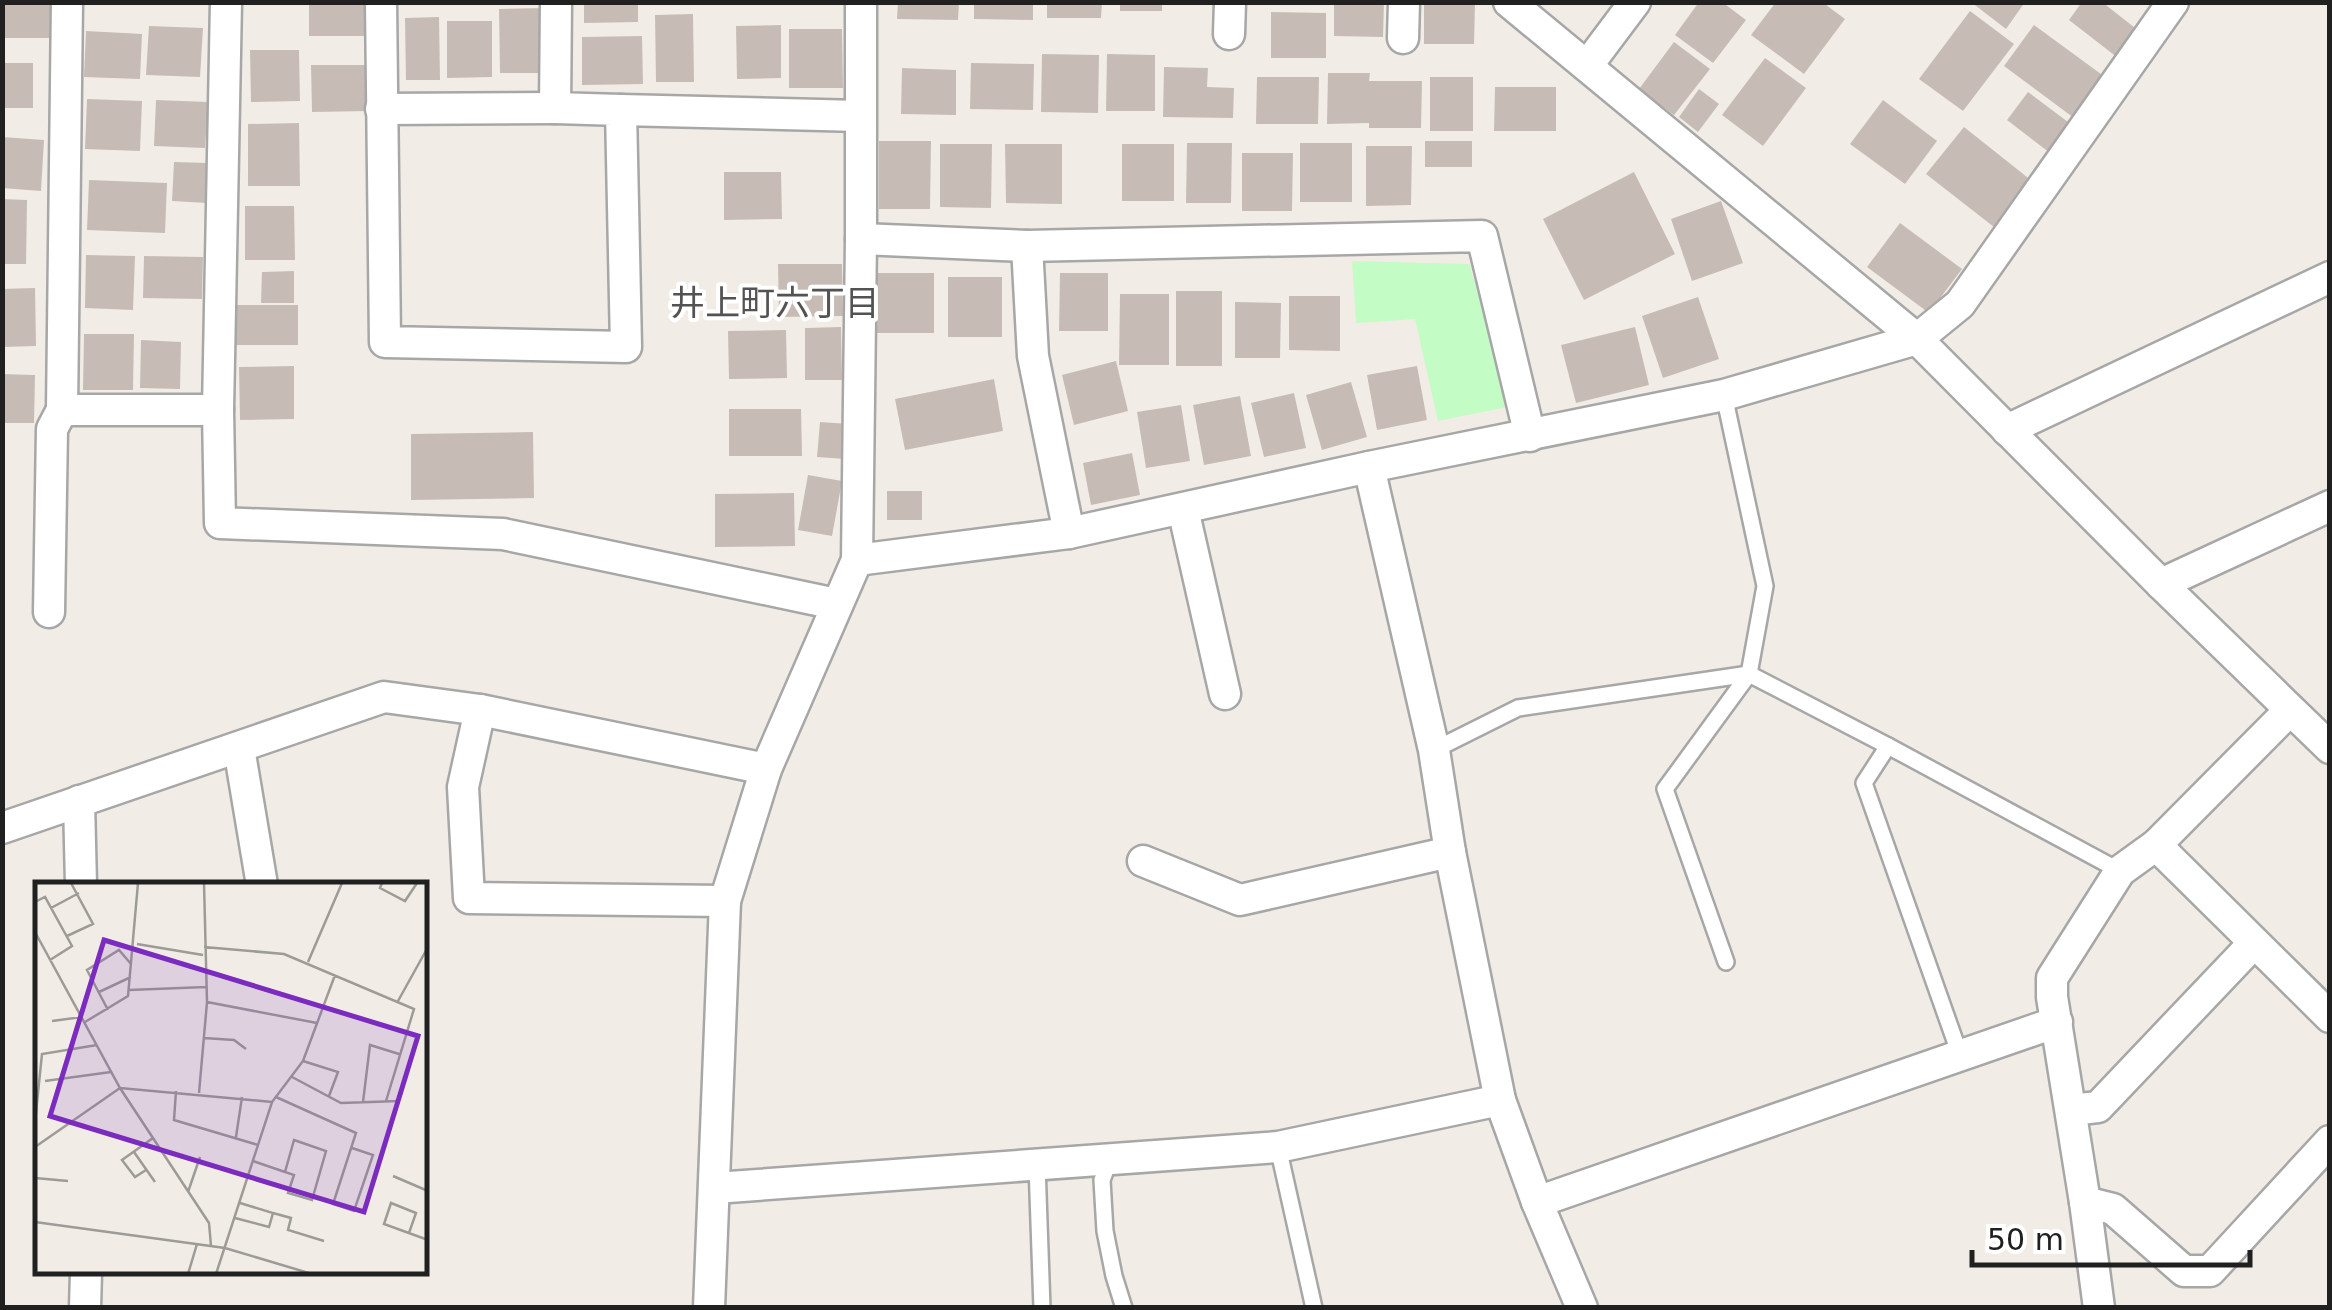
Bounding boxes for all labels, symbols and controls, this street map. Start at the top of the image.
district label: 井上町六丁目 [670,283,880,323]
inset map [35,882,428,1275]
scale bar [1972,1205,2250,1267]
text: 50 m [1987,1222,2064,1257]

